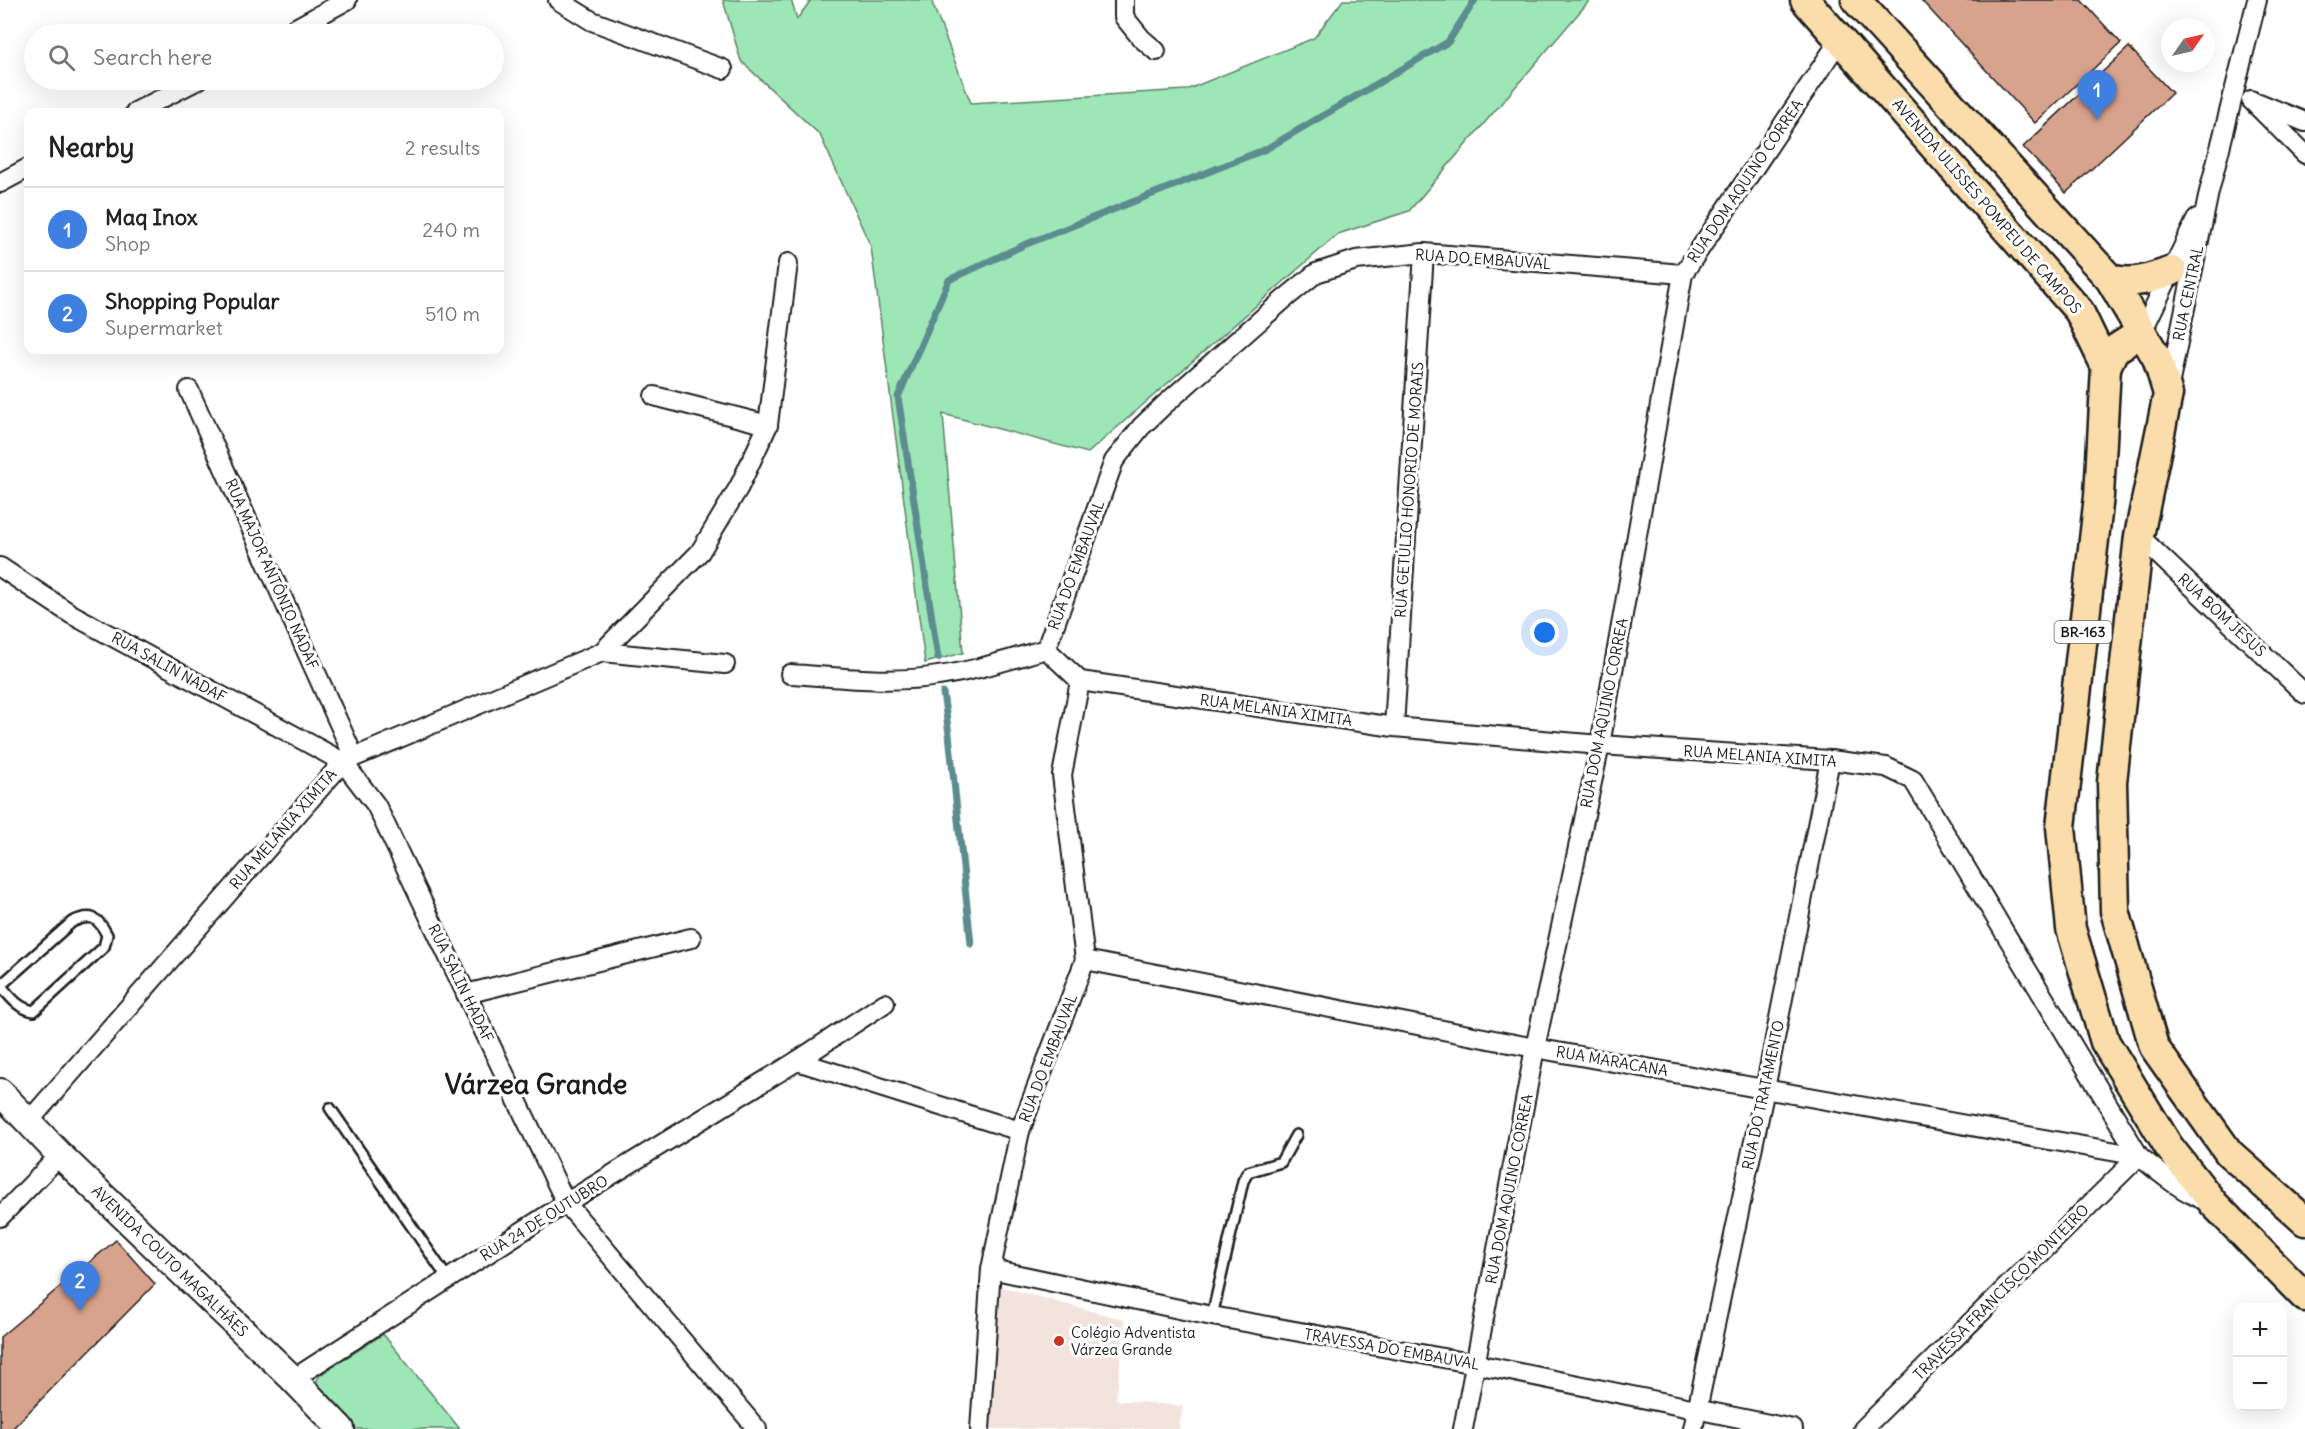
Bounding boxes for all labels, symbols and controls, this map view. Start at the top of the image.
north arrow [2161,18,2215,72]
search box [24,24,504,90]
icon: search [45,41,78,74]
text: Search here [93,43,212,71]
pin: 1 [2078,70,2116,120]
street label: RUA DOM AQUINO CORREA [1683,95,1807,266]
street label: AVENIDA ULISSES POMPEU DE CAMPOS [1888,95,2086,317]
text: Nearby [48,131,134,164]
text: 2 results [405,135,480,160]
text: Maq Inox [105,203,198,231]
text: 1 [64,217,71,242]
text: 240 m [422,217,480,242]
text: Shop [105,231,150,256]
street label: RUA CENTRAL [2169,244,2207,342]
street label: RUA DO EMBAUVAL [1414,245,1552,273]
text: Shopping Popular [105,287,280,315]
text: 2 [62,301,73,326]
text: 510 m [425,301,480,326]
text: Supermarket [105,315,223,340]
street label: RUA GETÚLIO HONORIO DE MORAIS [1390,361,1427,619]
street label: RUA MAJOR ANTÔNIO NADAF [221,475,324,673]
street label: RUA DO EMBAUVAL [1044,498,1108,632]
street label: RUA BOM JESUS [2174,569,2270,661]
street label: RUA DOM AQUINO CORREA [1576,616,1632,810]
your location [1530,618,1559,647]
road number: BR-163 [2054,621,2112,643]
street label: RUA SALIN NADAF [108,628,230,707]
street label: RUA MELANIA XIMITA [1199,690,1354,730]
street label: RUA MELANIA XIMITA [1683,741,1838,771]
street label: RUA MELANIA XIMITA [226,765,341,893]
street label: RUA SALIN HADAF [424,921,498,1045]
street label: RUA DO EMBAUVAL [1015,991,1081,1125]
street label: RUA DO TRATAMENTO [1738,1019,1788,1171]
street label: RUA MARACANA [1554,1042,1670,1080]
district label: Várzea Grande [445,1067,627,1101]
street label: RUA DOM AQUINO CORREA [1481,1092,1537,1286]
street label: RUA 24 DE OUTUBRO [477,1171,611,1265]
street label: AVENIDA COUTO MAGALHÃES [88,1181,252,1341]
street label: TRAVESSA FRANCISCO MONTEIRO [1909,1200,2093,1384]
pin: 2 [60,1262,100,1311]
map controls [2233,1303,2287,1411]
button: + [2233,1303,2287,1357]
place label: Colégio Adventista Várzea Grande [1071,1323,1196,1359]
street label: TRAVESSA DO EMBAUVAL [1303,1324,1481,1374]
marker: Colégio Adventista Várzea Grande [1052,1334,1066,1348]
button: − [2233,1357,2287,1411]

